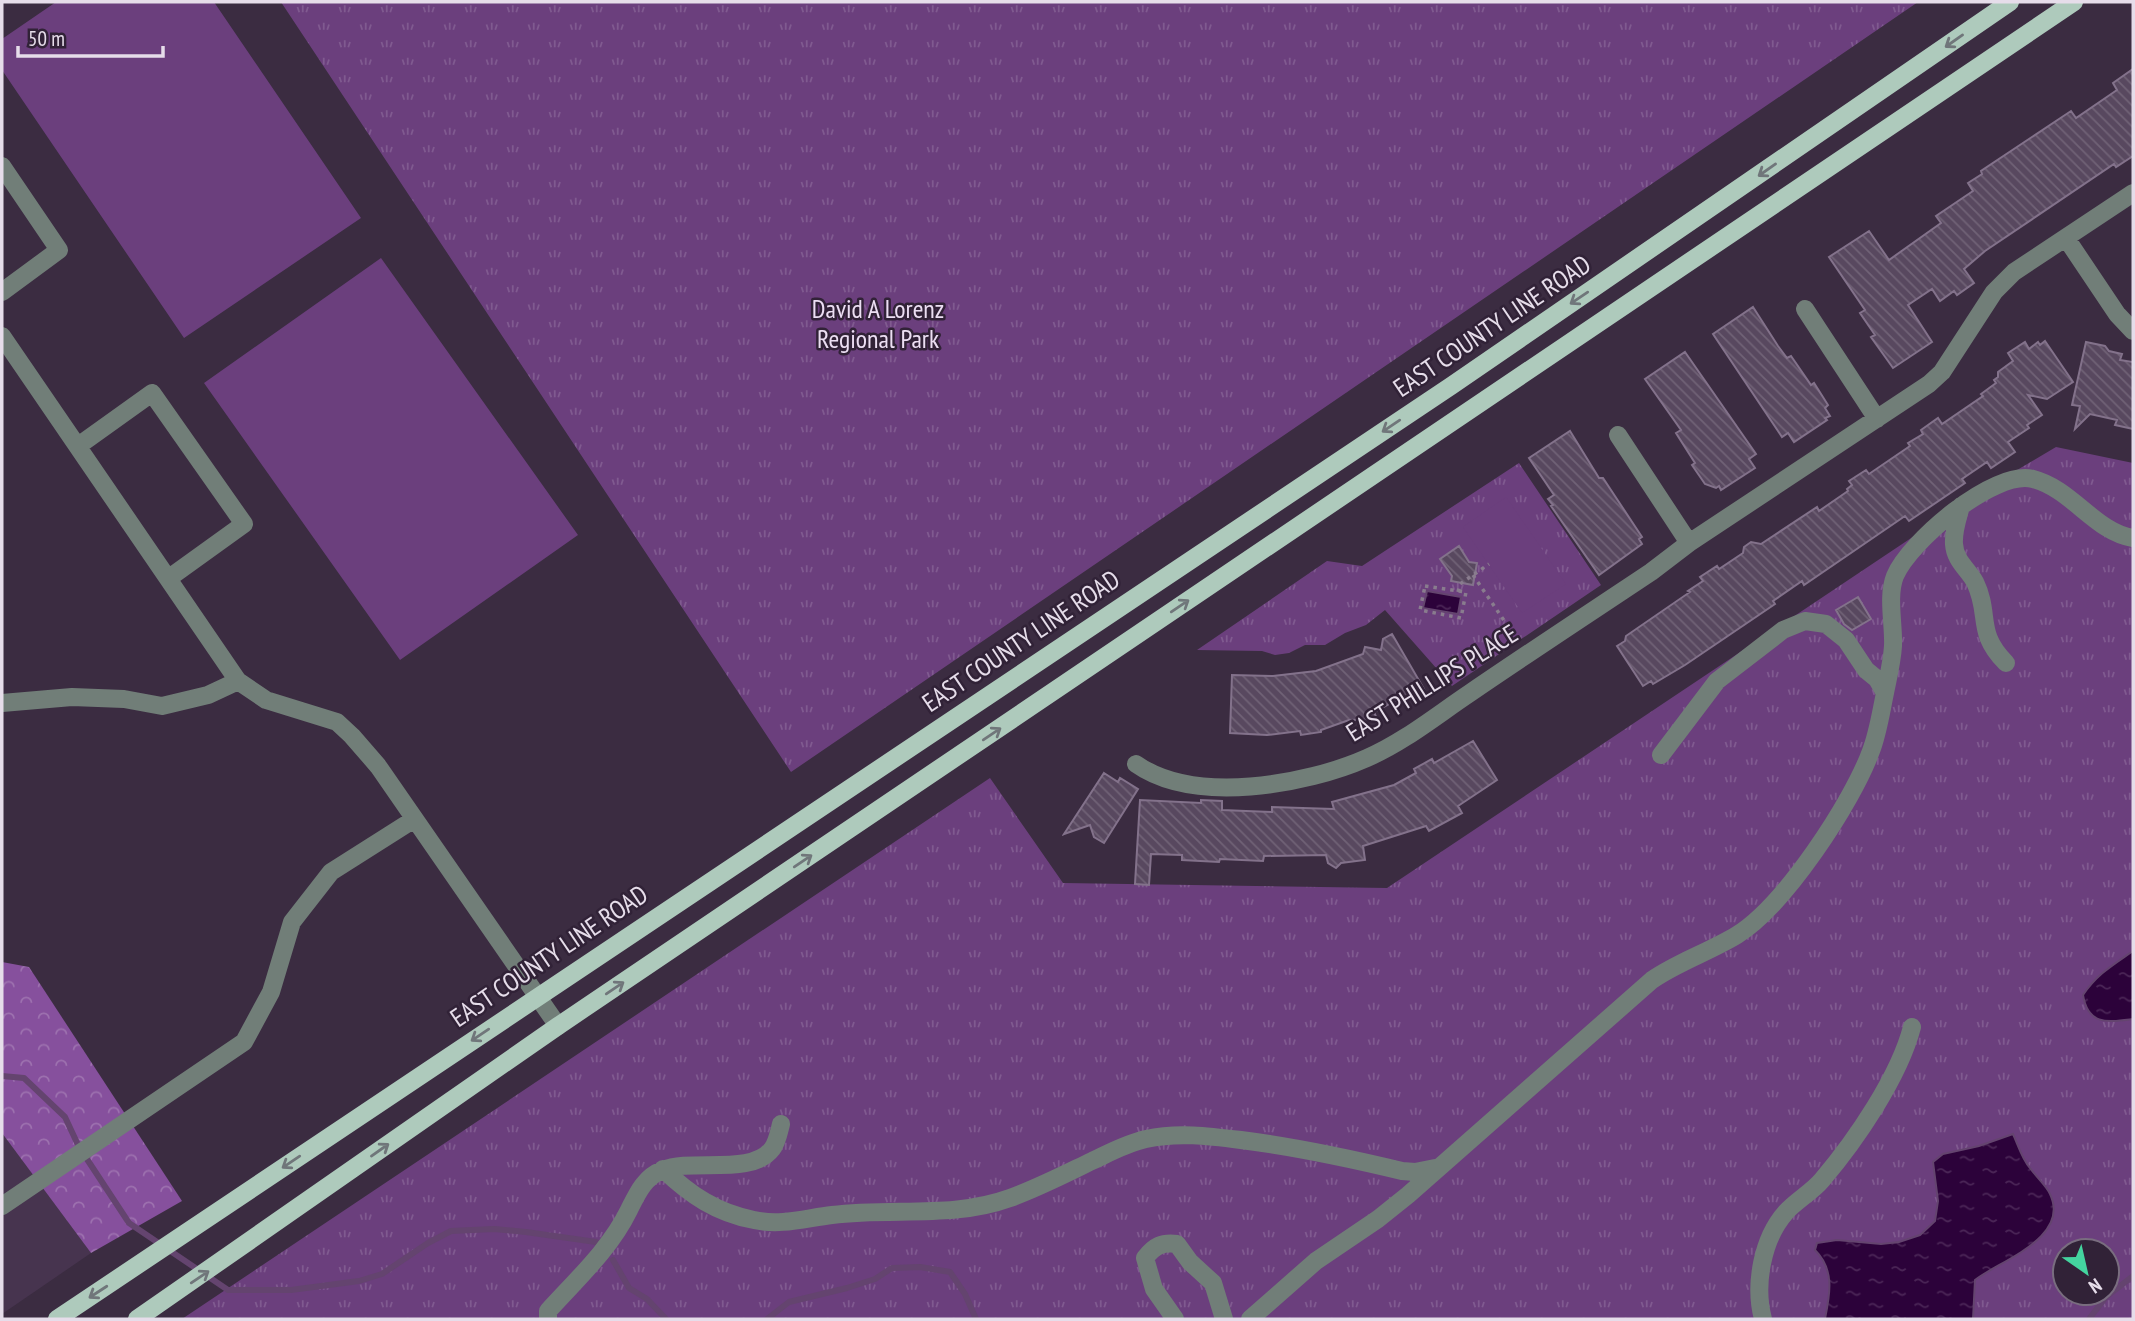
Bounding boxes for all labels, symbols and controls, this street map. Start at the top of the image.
scale bar [18,14,163,58]
text: 50 m [28,25,65,52]
one-way arrow [1945,33,1964,48]
one-way arrow [1758,163,1777,177]
street label: EAST COUNTY LINE ROAD [1387,247,1597,404]
one-way arrow [1570,291,1589,305]
park label: David A Lorenz Regional Park [812,292,944,355]
one-way arrow [1382,419,1401,433]
street label: EAST COUNTY LINE ROAD [916,562,1126,719]
one-way arrow [1170,599,1189,613]
street label: EAST PHILLIPS PLACE [1340,617,1524,749]
one-way arrow [982,727,1001,741]
one-way arrow [793,854,812,868]
street label: EAST COUNTY LINE ROAD [444,877,654,1034]
one-way arrow [604,981,624,995]
one-way arrow [471,1027,490,1042]
one-way arrow [370,1143,389,1157]
one-way arrow [282,1155,302,1169]
north arrow [2051,1237,2121,1307]
one-way arrow [190,1270,209,1284]
text: N [2085,1273,2106,1299]
one-way arrow [88,1285,108,1299]

